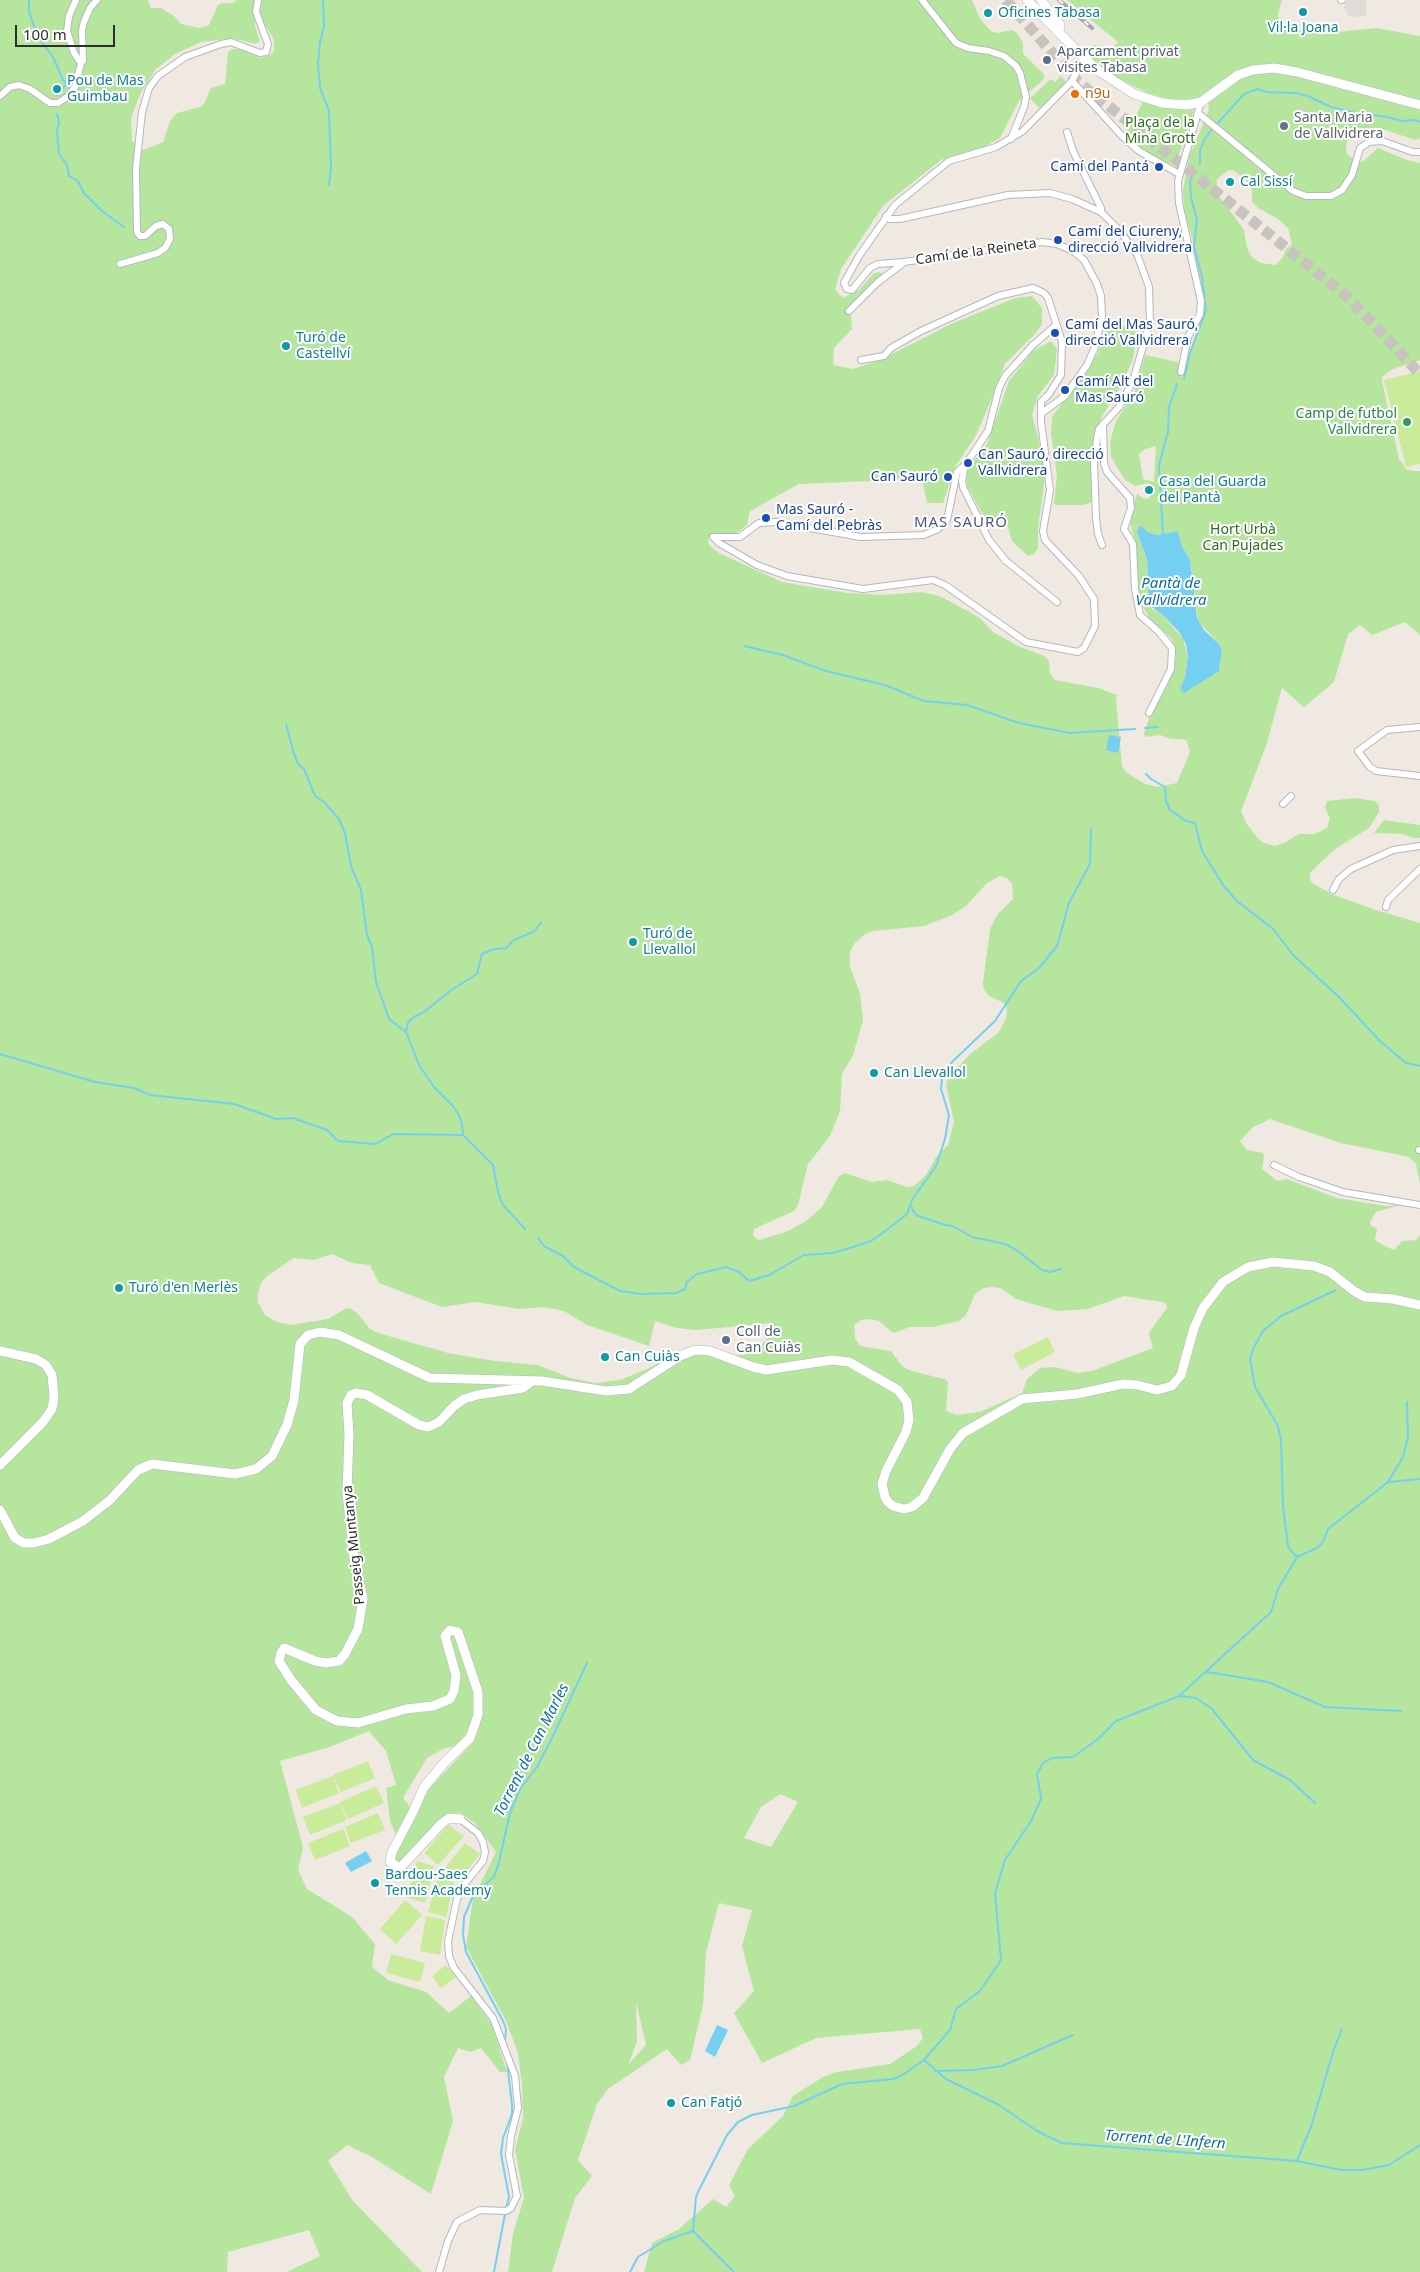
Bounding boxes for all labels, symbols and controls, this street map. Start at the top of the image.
place label: Oficines Tabasa [998,5,1100,21]
marker: Vil·la Joana [1297,6,1309,18]
marker: Oficines Tabasa [982,7,994,19]
scale bar [18,15,118,47]
place label: Vil·la Joana [1267,20,1339,36]
text: 100 m [23,24,67,44]
place label: Aparcament privat visites Tabasa [1057,44,1179,76]
marker: Aparcament privat visites Tabasa [1041,54,1053,66]
place label: Pou de Mas Guimbau [67,73,144,105]
marker: Pou de Mas Guimbau [51,83,63,95]
place label: n9u [1085,86,1110,102]
marker: n9u [1069,88,1081,100]
place label: Santa Maria de Vallvidrera [1294,110,1383,142]
park label: Plaça de la Mina Grott [1125,115,1195,148]
marker: Santa Maria de Vallvidrera [1278,120,1290,132]
place label: Camí del Pantá [1050,159,1149,175]
marker: Camí del Pantá [1153,161,1165,173]
place label: Cal Sissí [1240,174,1292,190]
marker: Cal Sissí [1224,176,1236,188]
place label: Camí del Ciureny, direcció Vallvidrera [1068,224,1192,256]
marker: Camí del Ciureny, direcció Vallvidrera [1052,234,1064,246]
street label: Camí de la Reineta [914,235,1038,269]
place label: Camí del Mas Sauró, direcció Vallvidrera [1065,317,1199,350]
marker: Camí del Mas Sauró, direcció Vallvidrera [1049,327,1061,339]
place label: Turó de Castellví [296,330,350,362]
marker: Turó de Castellví [280,340,292,352]
place label: Camí Alt del Mas Sauró [1075,374,1153,407]
marker: Camí Alt del Mas Sauró [1059,384,1071,396]
place label: Camp de futbol Vallvidrera [1296,406,1397,438]
marker: Camp de futbol Vallvidrera [1401,416,1413,428]
place label: Can Sauró, direcció Vallvidrera [978,447,1104,480]
marker: Can Sauró, direcció Vallvidrera [962,457,974,469]
place label: Can Sauró [871,469,938,485]
marker: Can Sauró [942,471,954,483]
place label: Casa del Guarda del Pantà [1159,474,1266,507]
marker: Casa del Guarda del Pantà [1143,484,1155,496]
place label: Mas Sauró - Camí del Pebràs [776,502,882,534]
marker: Mas Sauró - Camí del Pebràs [760,512,772,524]
district label: MAS SAURÓ [913,514,1009,532]
park label: Hort Urbà Can Pujades [1203,522,1283,554]
water label: Pantà de Vallvidrera [1135,575,1207,610]
place label: Turó de Llevallol [643,926,696,959]
marker: Turó de Llevallol [627,936,639,948]
place label: Can Llevallol [884,1065,966,1081]
marker: Can Llevallol [868,1067,880,1079]
place label: Turó d'en Merlès [129,1280,238,1296]
marker: Turó d'en Merlès [113,1282,125,1294]
place label: Coll de Can Cuiàs [736,1324,801,1356]
marker: Coll de Can Cuiàs [720,1334,732,1346]
place label: Can Cuiàs [615,1349,680,1365]
marker: Can Cuiàs [599,1351,611,1363]
street label: Passeig Muntanya [339,1484,369,1606]
water label: Torrent de Can Marles [491,1681,573,1819]
place label: Bardou-Saes Tennis Academy [385,1867,491,1900]
marker: Bardou-Saes Tennis Academy [369,1877,381,1889]
place label: Can Fatjó [681,2095,742,2111]
marker: Can Fatjó [665,2097,677,2109]
water label: Torrent de L'Infern [1104,2127,1226,2153]

